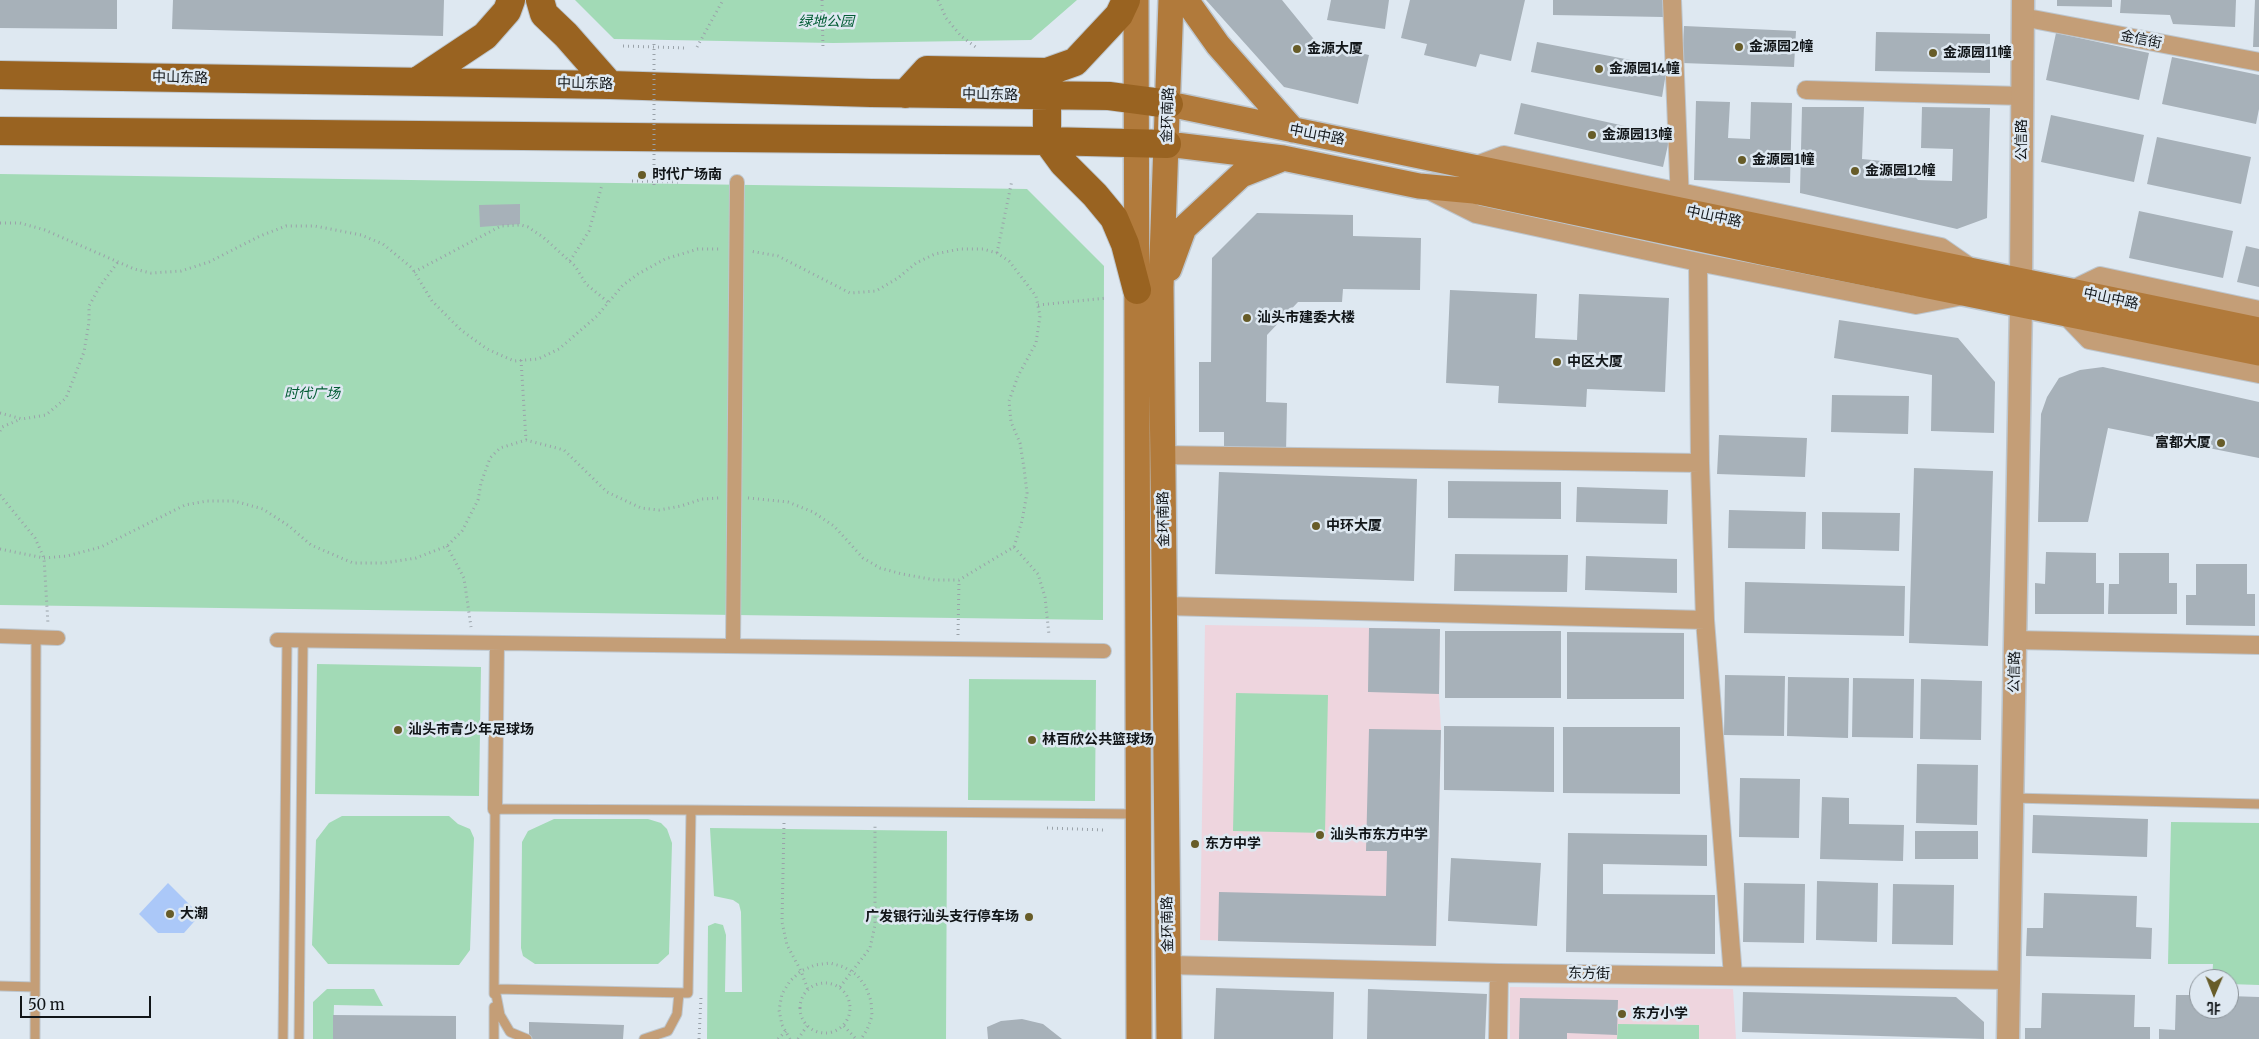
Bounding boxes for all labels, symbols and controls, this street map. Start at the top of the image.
park label: 绿地公园 [798,14,854,30]
street label: 金信街 [2119,28,2163,52]
place label: 金源园2幢 [1749,39,1813,55]
place label: 金源大厦 [1307,41,1363,57]
marker: 金源园2幢 [1733,41,1745,53]
marker: 金源大厦 [1291,43,1303,55]
place label: 金源园11幢 [1943,45,2012,61]
marker: 金源园11幢 [1927,47,1939,59]
place label: 金源园14幢 [1609,61,1680,77]
marker: 金源园14幢 [1593,63,1605,75]
street label: 中山东路 [152,69,208,87]
street label: 中山东路 [557,75,613,93]
street label: 中山东路 [962,86,1018,104]
street label: 金环南路 [1159,87,1177,143]
street label: 公信路 [2014,119,2030,161]
street label: 中山中路 [1288,121,1346,149]
place label: 金源园13幢 [1602,127,1672,143]
marker: 金源园13幢 [1586,129,1598,141]
place label: 金源园1幢 [1752,152,1814,168]
marker: 金源园1幢 [1736,154,1748,166]
place label: 金源园12幢 [1865,163,1936,179]
marker: 金源园12幢 [1849,165,1861,177]
place label: 时代广场南 [652,167,722,183]
marker: 时代广场南 [636,169,648,181]
street label: 中山中路 [1685,203,1743,231]
street label: 中山中路 [2082,285,2140,313]
place label: 汕头市建委大楼 [1257,310,1355,326]
marker: 汕头市建委大楼 [1241,312,1253,324]
place label: 中区大厦 [1567,354,1623,370]
marker: 中区大厦 [1551,356,1563,368]
park label: 时代广场 [284,386,340,402]
place label: 富都大厦 [2155,435,2211,451]
marker: 富都大厦 [2215,437,2227,449]
street label: 金环南路 [1155,491,1173,547]
place label: 中环大厦 [1326,518,1382,534]
marker: 中环大厦 [1310,520,1322,532]
street label: 公信路 [2006,651,2024,693]
place label: 汕头市青少年足球场 [408,722,534,738]
marker: 汕头市青少年足球场 [392,724,404,736]
place label: 林百欣公共篮球场 [1042,732,1154,748]
marker: 林百欣公共篮球场 [1026,734,1038,746]
place label: 汕头市东方中学 [1330,827,1428,843]
marker: 汕头市东方中学 [1314,829,1326,841]
place label: 东方中学 [1205,836,1261,852]
marker: 东方中学 [1189,838,1201,850]
street label: 金环南路 [1159,896,1177,952]
place label: 大潮 [180,906,208,922]
marker: 大潮 [164,908,176,920]
place label: 广发银行汕头支行停车场 [865,909,1019,925]
marker: 广发银行汕头支行停车场 [1023,911,1035,923]
street label: 东方街 [1568,965,1610,983]
north arrow [2189,969,2239,1019]
scale bar [22,986,154,1018]
text: 50 m [28,995,65,1014]
text: 北 [2207,999,2221,1017]
place label: 东方小学 [1632,1006,1688,1022]
marker: 东方小学 [1616,1008,1628,1020]

